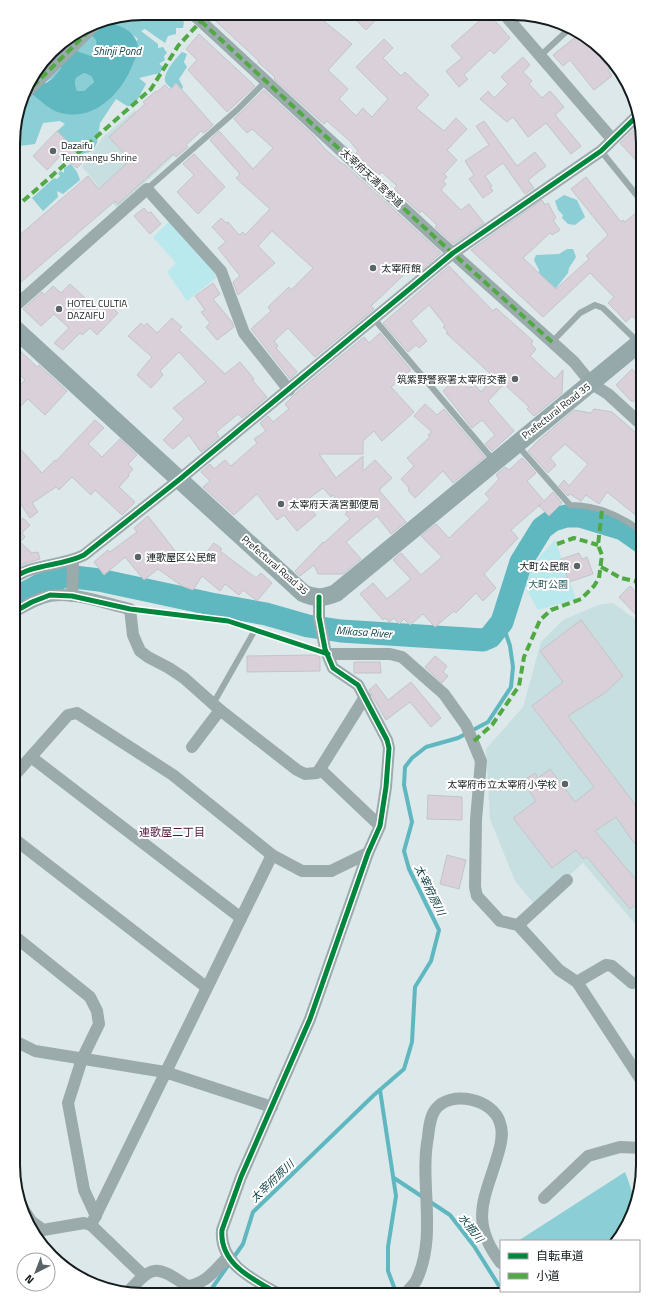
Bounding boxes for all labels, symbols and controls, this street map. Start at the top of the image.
water label: Shinji Pond [93,43,143,59]
place label: Dazaifu Temmangu Shrine [61,138,137,165]
street label: 太宰府天満宮参道 [338,145,406,211]
marker: Dazaifu Temmangu Shrine [48,146,58,156]
place label: 太宰府館 [381,261,421,276]
marker: 太宰府館 [368,263,378,273]
place label: HOTEL CULTIA DAZAIFU [67,296,127,323]
marker: HOTEL CULTIA DAZAIFU [54,304,64,314]
place label: 筑紫野警察署太宰府交番 [397,372,507,387]
marker: 筑紫野警察署太宰府交番 [510,374,520,384]
street label: Prefectural Road 35 [518,379,594,443]
place label: 太宰府天満宮郵便局 [289,497,379,512]
marker: 太宰府天満宮郵便局 [276,499,286,509]
street label: Prefectural Road 35 [238,532,312,598]
place label: 連歌屋区公民館 [146,550,216,565]
marker: 連歌屋区公民館 [133,552,143,562]
place label: 大町公民館 [519,559,569,574]
marker: 大町公民館 [572,561,582,571]
park label: 大町公園 [528,577,568,592]
water label: Mikasa River [336,622,394,642]
place label: 太宰府市立太宰府小学校 [447,777,557,792]
marker: 太宰府市立太宰府小学校 [560,779,570,789]
district label: 連歌屋二丁目 [139,824,205,840]
water label: 太宰府原川 [411,862,450,919]
water label: 太宰府原川 [247,1155,298,1206]
water label: 水瓶川 [455,1210,488,1247]
legend [500,1240,640,1292]
text: 自転車道 [536,1246,584,1265]
north arrow [16,1252,56,1292]
text: 小道 [536,1266,560,1285]
text: N [21,1271,37,1288]

